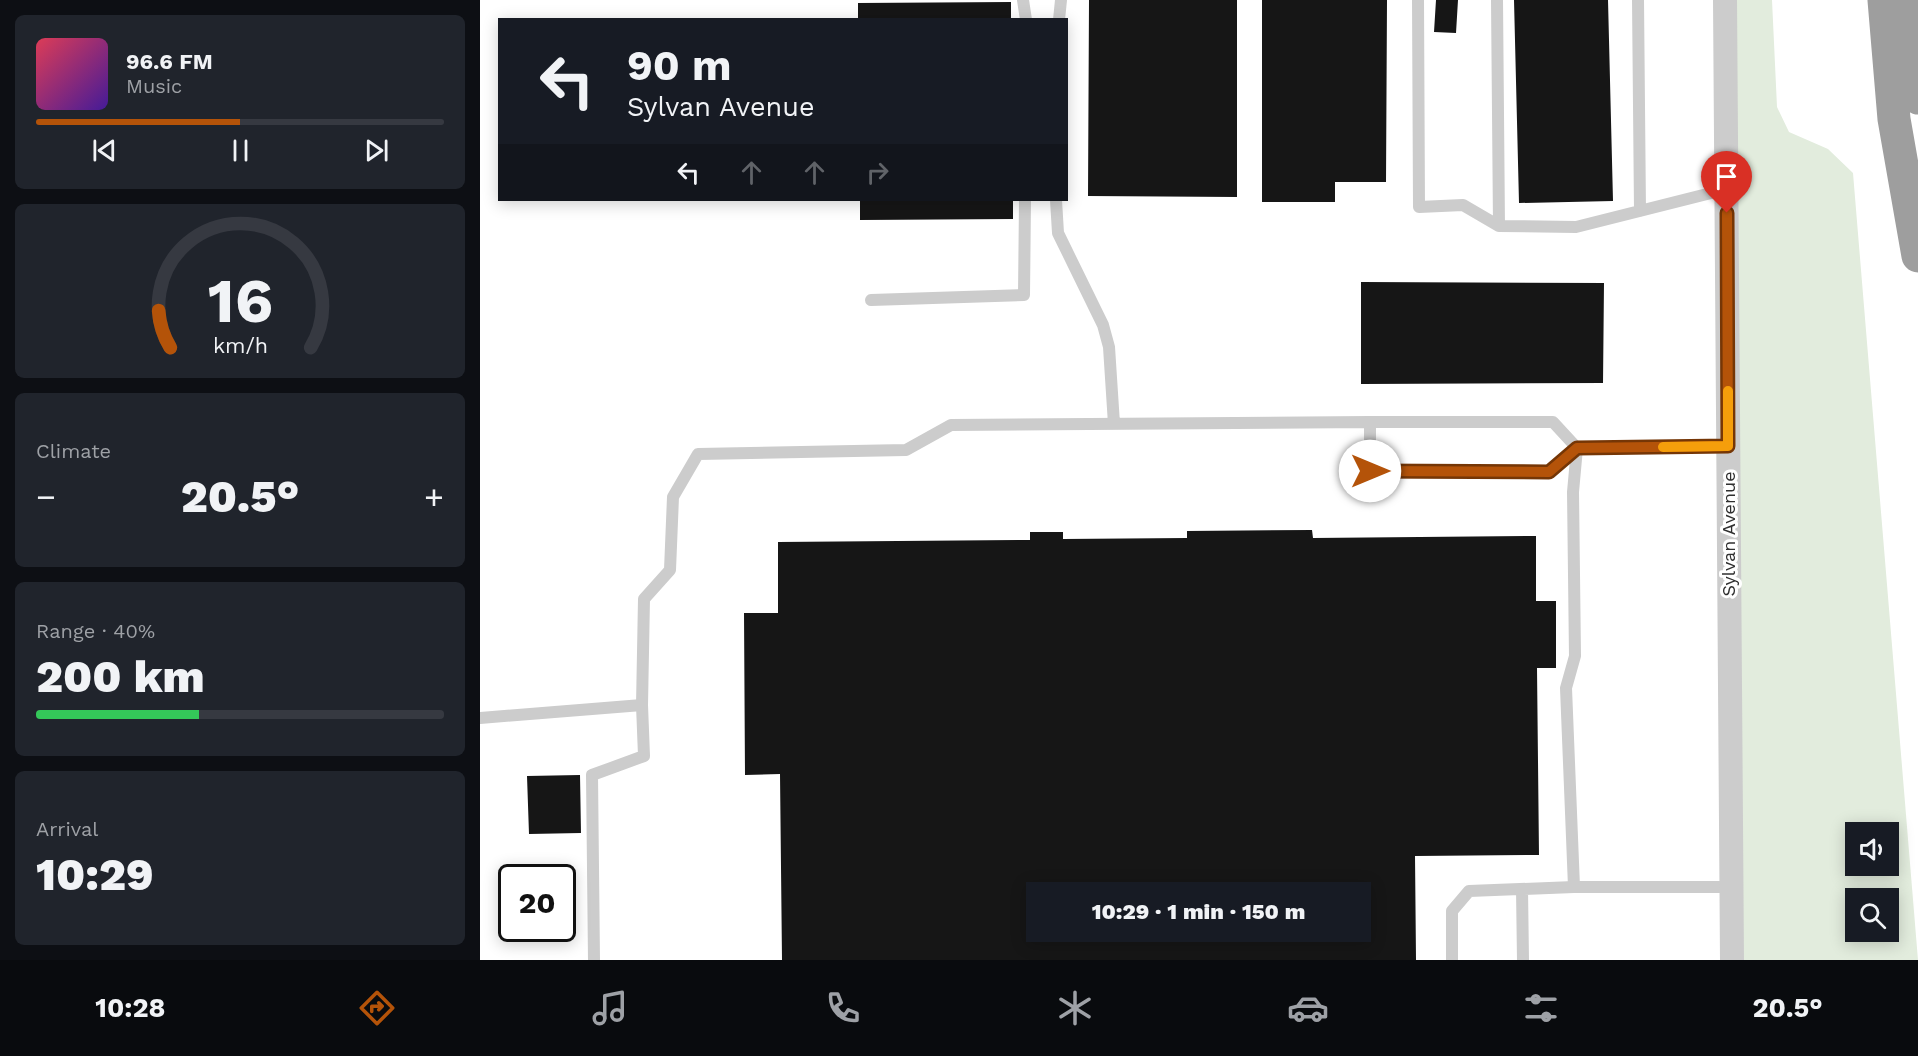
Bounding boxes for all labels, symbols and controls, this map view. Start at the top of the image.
text: 90 m [627,41,731,90]
icon: left [528,42,606,120]
text: 96.6 FM [126,49,213,74]
text: Music [126,74,182,98]
text: Sylvan Avenue [627,91,815,123]
icon: previous [88,134,121,167]
icon: pause [224,134,257,167]
icon: next [360,134,393,167]
pin [1701,151,1752,213]
icon: left [672,156,705,189]
icon: ahead [735,156,768,189]
icon: ahead [798,156,831,189]
icon: right [861,156,894,189]
icon: arrive [1710,160,1743,193]
text: 16 [207,264,273,337]
text: km/h [212,333,268,358]
text: Climate [36,439,111,463]
position arrow [1338,439,1402,503]
text: 20.5° [181,470,299,523]
street label: Sylvan Avenue [1718,471,1739,597]
text: − [36,477,56,516]
text: + [424,477,444,516]
text: Range · 40% [36,619,155,643]
text: 200 km [36,650,205,703]
text: Arrival [36,817,98,841]
map controls [1845,822,1899,942]
button: sound [1845,822,1899,876]
text: 10:29 [36,848,154,901]
speed limit sign: 20 [498,864,576,942]
button: search [1845,888,1899,942]
text: 10:29 · 1 min · 150 m [1092,899,1305,924]
icon: directions [356,987,398,1029]
icon: music [589,987,631,1029]
icon: phone [822,987,864,1029]
icon: climate [1054,987,1096,1029]
icon: car [1287,987,1329,1029]
icon: filters [1520,987,1562,1029]
text: 10:28 [95,992,166,1024]
text: 20.5° [1752,992,1823,1024]

